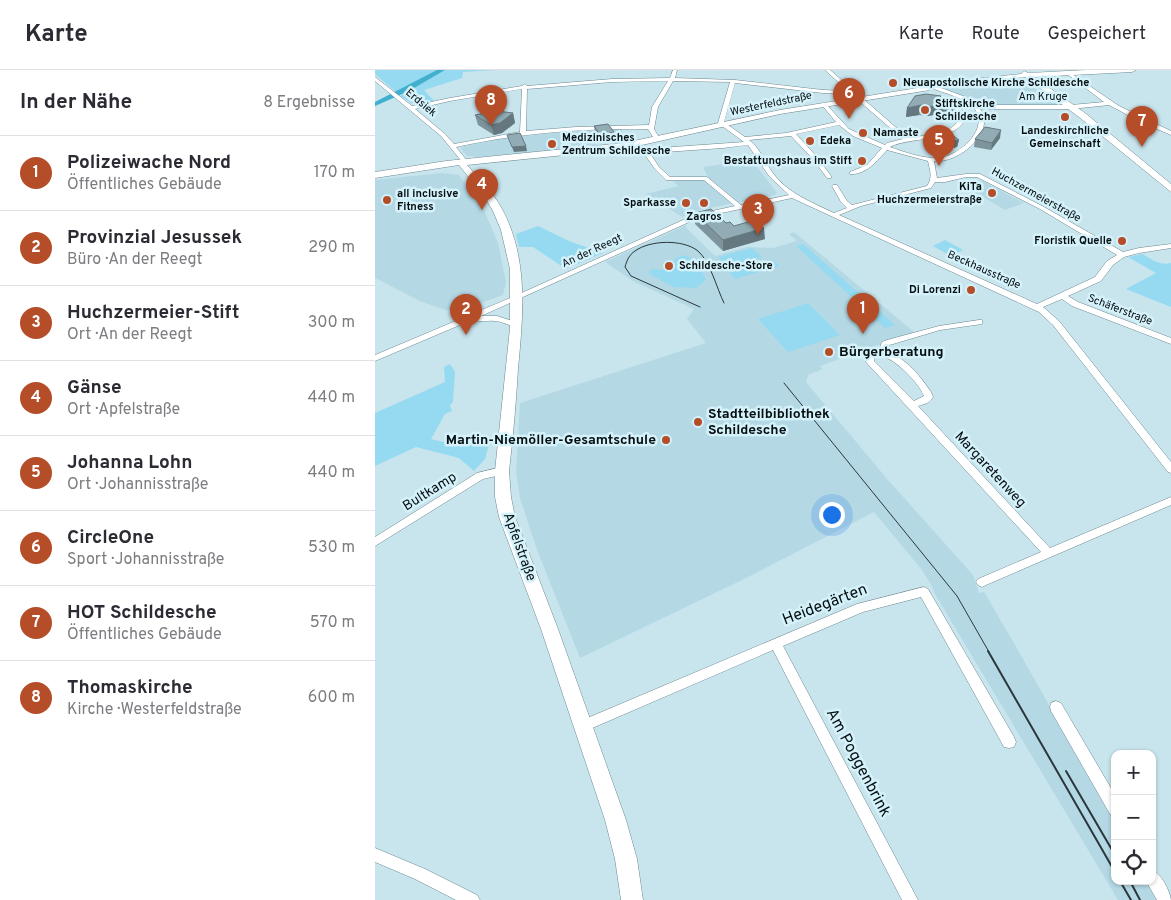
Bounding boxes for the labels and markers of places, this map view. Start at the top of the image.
place label: Neuapostolische Kirche Schildesche [903,76,1089,90]
marker: Neuapostolische Kirche Schildesche [887,77,899,89]
pin: 6 [833,78,865,119]
pin: 8 [475,85,507,126]
place label: Stiftskirche Schildesche [935,97,997,124]
marker: Stiftskirche Schildesche [919,104,931,116]
pin: 7 [1126,106,1158,147]
marker: Landeskirchliche Gemeinschaft [1059,111,1071,123]
place label: Landeskirchliche Gemeinschaft [1021,124,1109,151]
pin: 5 [923,125,955,166]
place label: Namaste [873,126,919,140]
marker: Namaste [857,127,869,139]
place label: Medizinisches Zentrum Schildesche [562,131,670,158]
place label: Edeka [820,134,851,148]
marker: Edeka [804,135,816,147]
marker: Medizinisches Zentrum Schildesche [546,138,558,150]
place label: Bestattungshaus im Stift [724,154,852,168]
marker: Bestattungshaus im Stift [856,155,868,167]
pin: 4 [466,169,498,210]
place label: KiTa Huchzermeierstraße [877,180,982,207]
place label: all inclusive Fitness [397,187,458,214]
marker: KiTa Huchzermeierstraße [986,187,998,199]
marker: all inclusive Fitness [381,194,393,206]
pin: 3 [742,194,774,235]
place label: Sparkasse [623,196,676,210]
marker: Sparkasse [680,197,692,209]
marker: Zagros [698,197,710,209]
place label: Zagros [686,210,722,224]
place label: Floristik Quelle [1034,234,1112,248]
marker: Floristik Quelle [1116,235,1128,247]
place label: Schildesche-Store [679,259,773,273]
marker: Schildesche-Store [663,260,675,272]
place label: Di Lorenzi [909,283,961,297]
marker: Di Lorenzi [965,284,977,296]
pin: 1 [847,293,879,334]
pin: 2 [450,294,482,335]
place label: Bürgerberatung [839,344,944,361]
marker: Bürgerberatung [823,346,835,358]
place label: Stadtteilbibliothek Schildesche [708,406,830,439]
marker: Stadtteilbibliothek Schildesche [692,416,704,428]
place label: Martin-Niemöller-Gesamtschule [446,432,656,449]
marker: Martin-Niemöller-Gesamtschule [660,434,672,446]

